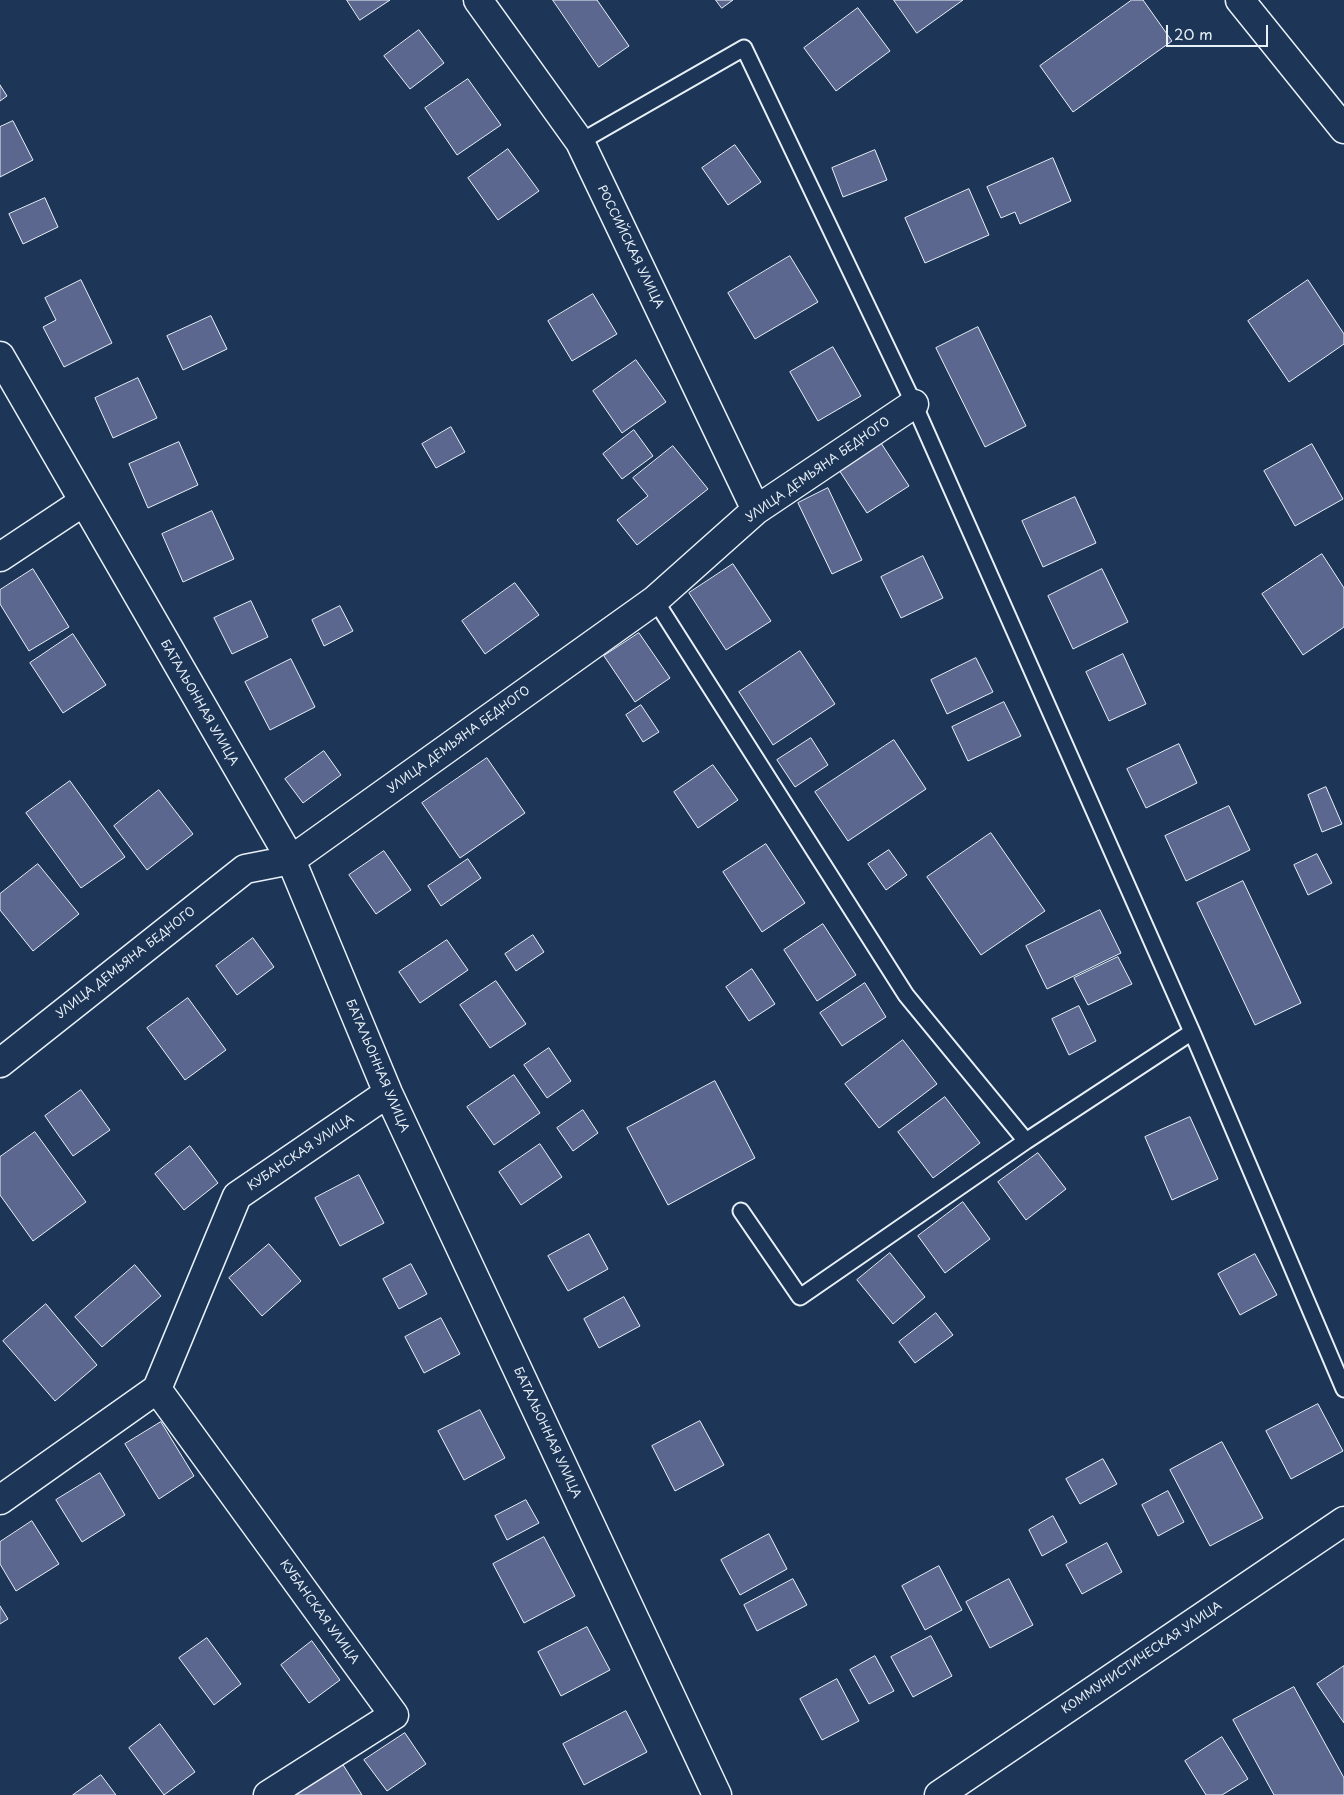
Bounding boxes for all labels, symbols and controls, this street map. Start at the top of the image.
scale bar [1169,15,1272,47]
text: 20 m [1174,22,1213,45]
street label: РОССИЙСКАЯ УЛИЦА [594,183,666,311]
street label: УЛИЦА ДЕМЬЯНА БЕДНОГО [743,415,893,525]
street label: БАТАЛЬОННАЯ УЛИЦА [157,637,241,769]
street label: УЛИЦА ДЕМЬЯНА БЕДНОГО [385,683,533,797]
street label: УЛИЦА ДЕМЬЯНА БЕДНОГО [54,904,198,1022]
street label: БАТАЛЬОННАЯ УЛИЦА [342,997,412,1135]
street label: КУБАНСКАЯ УЛИЦА [245,1112,357,1194]
street label: БАТАЛЬОННАЯ УЛИЦА [510,1365,584,1501]
street label: КУБАНСКАЯ УЛИЦА [276,1557,362,1667]
street label: КОММУНИСТИЧЕСКАЯ УЛИЦА [1059,1599,1225,1717]

